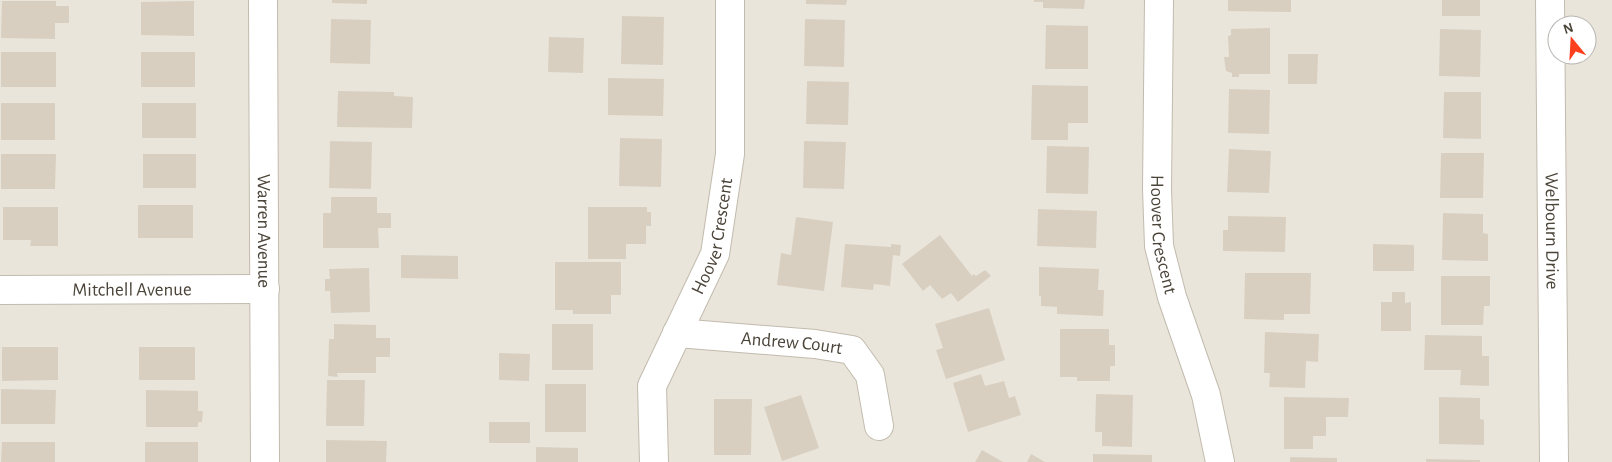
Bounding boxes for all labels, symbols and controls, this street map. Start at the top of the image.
north arrow [1547,15,1597,65]
text: N [1561,20,1575,37]
street label: Welbourn Drive [1542,172,1562,290]
street label: Warren Avenue [254,174,274,288]
street label: Hoover Crescent [1147,175,1180,296]
street label: Hoover Crescent [688,177,736,297]
street label: Mitchell Avenue [72,280,192,299]
street label: Andrew Court [740,329,844,358]

